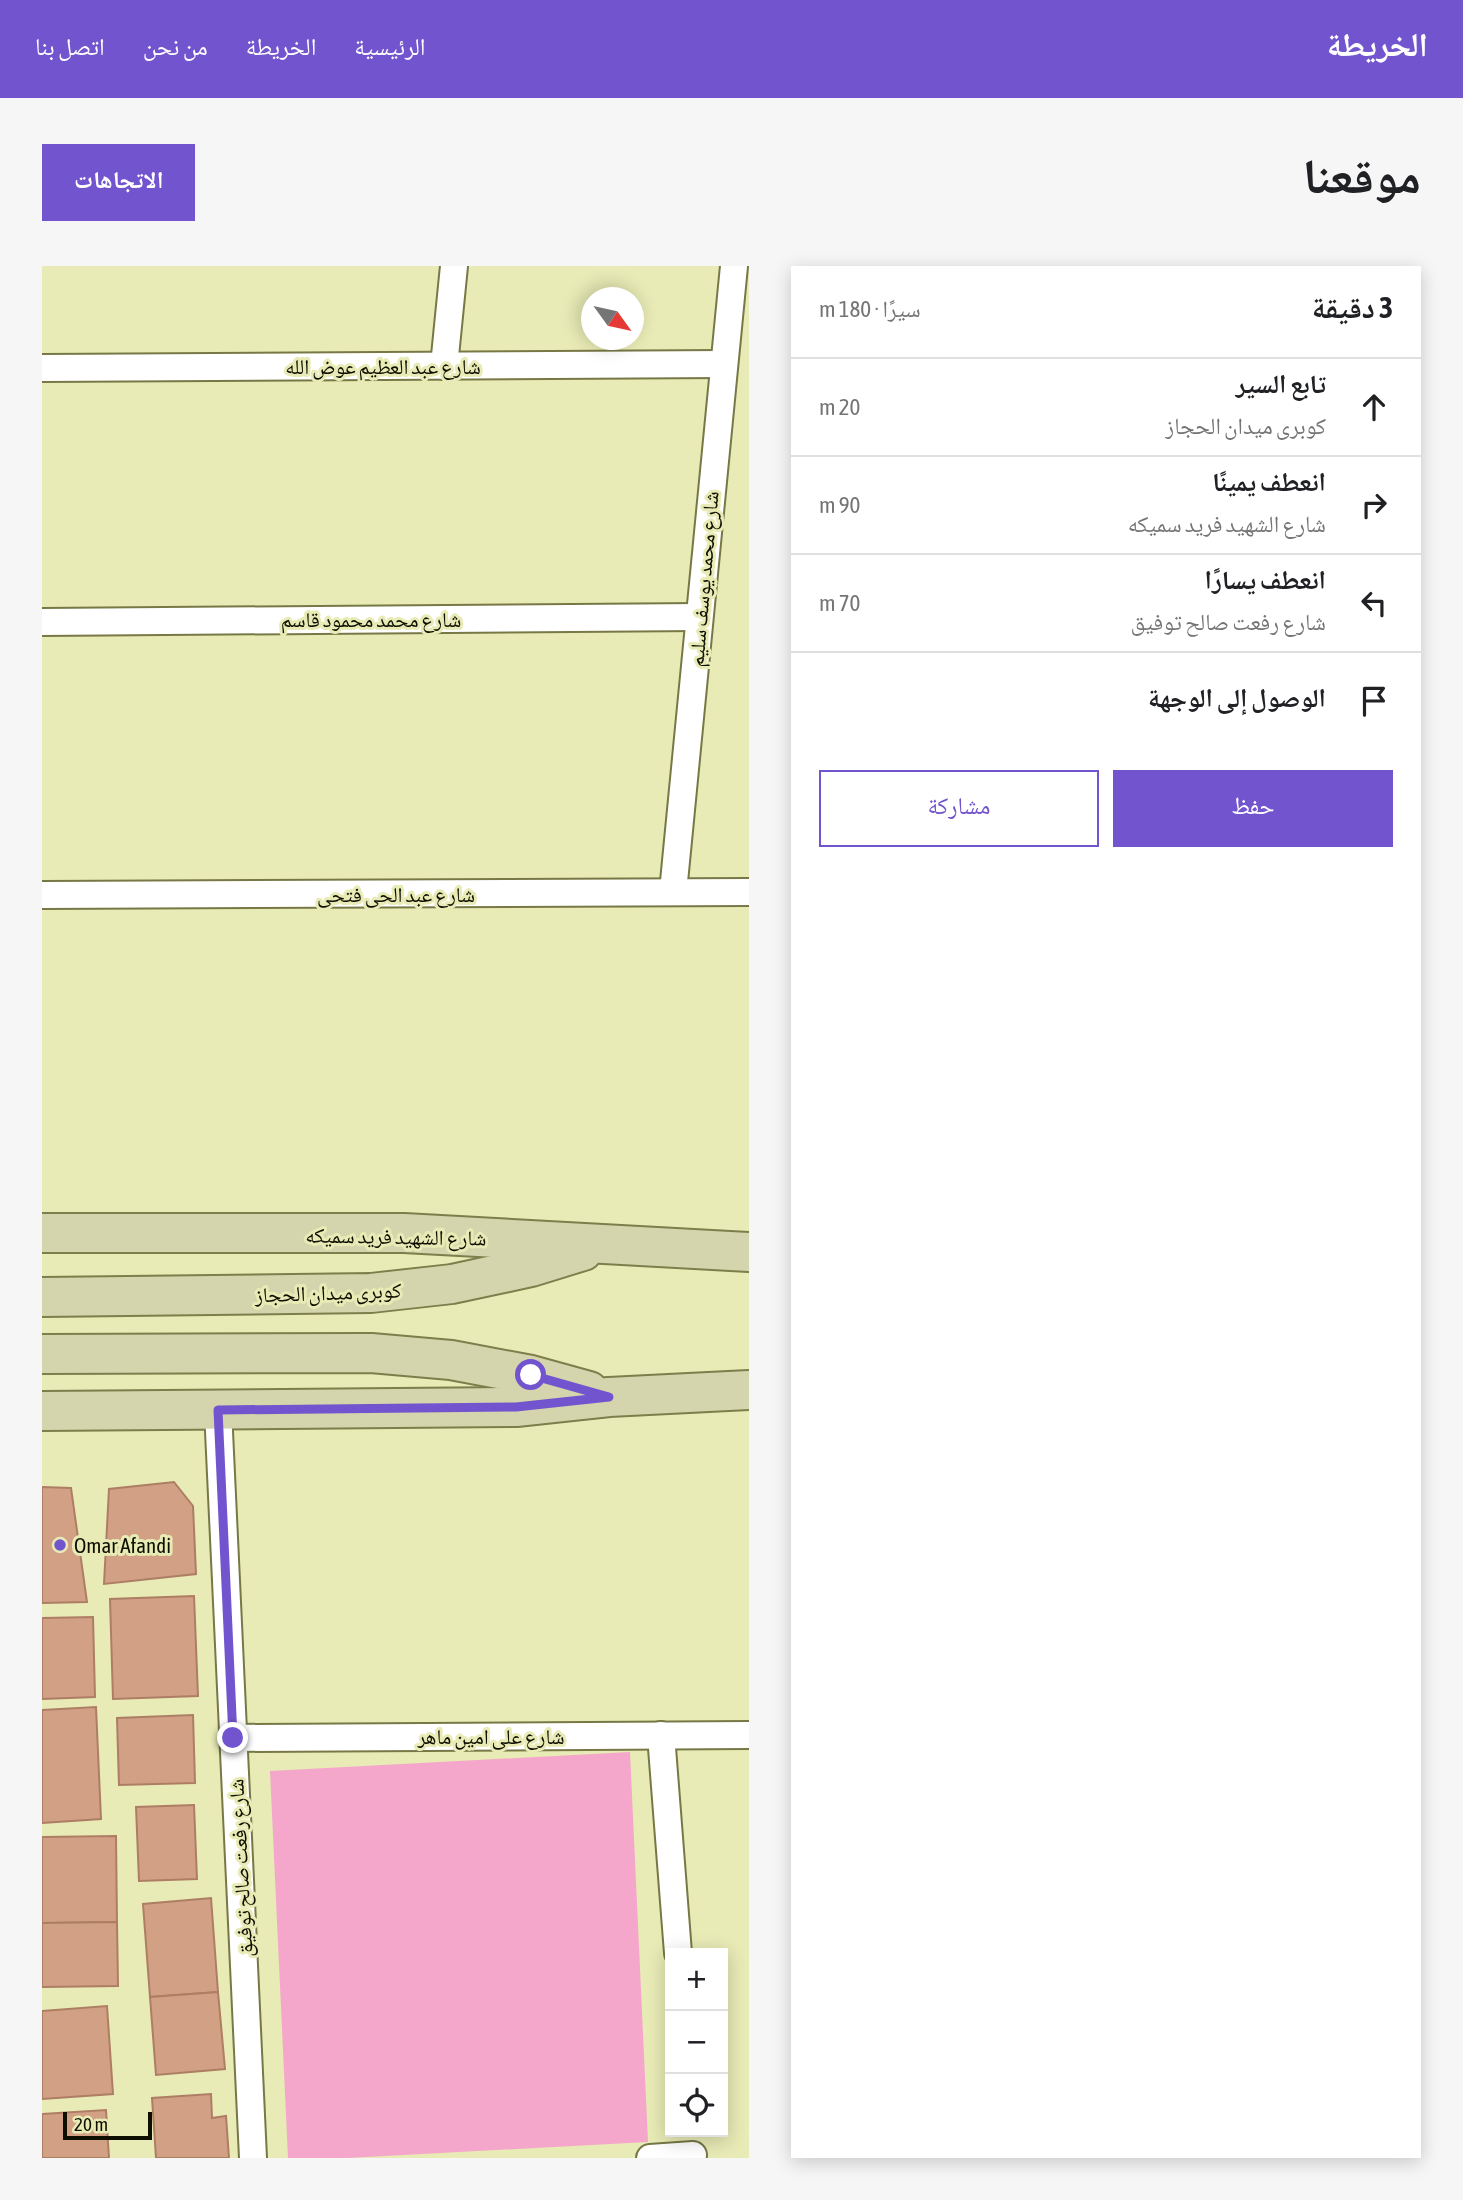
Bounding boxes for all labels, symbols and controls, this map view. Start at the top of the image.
text: الخريطة [1327,25,1428,63]
text: اتصل بنا [35,33,105,60]
text: من نحن [143,33,208,60]
text: الخريطة [246,33,316,60]
text: الرئيسية [354,33,425,60]
button: الاتجاهات [42,144,195,221]
text: موقعنا [1303,147,1421,203]
north arrow [581,287,644,350]
text: 3 دقيقة [1312,290,1393,324]
text: سيرًا · 180 m [819,296,921,322]
street label: شارع عبد العظيم عوض الله [285,354,481,381]
text: تابع السير [1236,369,1326,399]
icon: ahead [1355,388,1393,426]
text: 20 m [819,394,860,420]
text: كوبرى ميدان الحجاز [1165,413,1326,439]
text: انعطف يمينًا [1212,467,1326,497]
icon: right [1355,486,1393,524]
street label: شارع محمد يوسف سليم [683,490,726,668]
text: 90 m [819,492,860,518]
text: شارع الشهيد فريد سميكه [1128,511,1326,537]
text: انعطف يسارًا [1205,565,1326,595]
icon: left [1355,584,1393,622]
text: 70 m [819,590,860,616]
street label: شارع محمد محمود قاسم [281,607,461,634]
text: شارع رفعت صالح توفيق [1131,609,1326,635]
icon: arrive [1355,682,1393,720]
text: الوصول إلى الوجهة [1148,683,1326,713]
button: مشاركة [819,770,1099,847]
button: حفظ [1113,770,1393,847]
street label: شارع عبد الحى فتحى [317,882,475,908]
street label: شارع الشهيد فريد سميكه [305,1222,487,1252]
street label: كوبرى ميدان الحجاز [253,1277,402,1308]
route start [515,1359,546,1390]
place label: Omar Afandi [74,1533,171,1557]
marker: Omar Afandi [52,1537,68,1553]
route end [217,1722,248,1753]
street label: شارع على امين ماهر [416,1724,565,1750]
street label: شارع رفعت صالح توفيق [223,1778,259,1958]
map controls [665,1948,728,2137]
button: + [665,1948,728,2011]
button: − [665,2011,728,2074]
button: locate [665,2074,728,2137]
scale bar [63,2109,152,2141]
text: 20 m [74,2113,108,2135]

